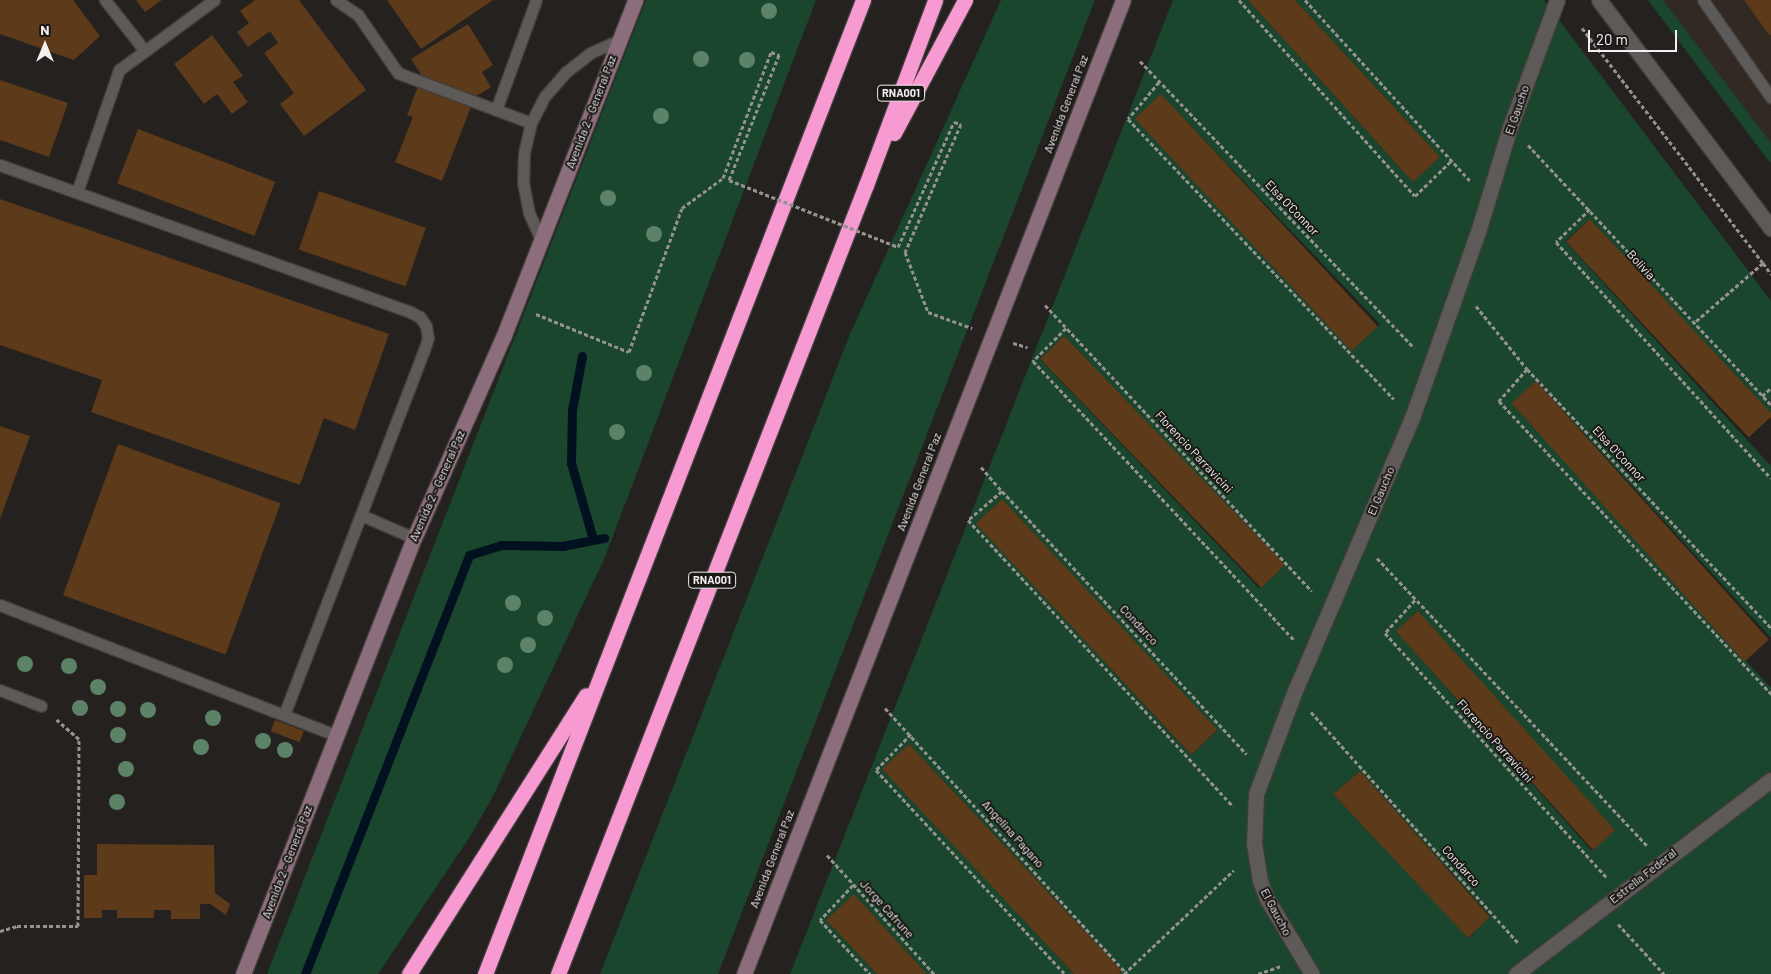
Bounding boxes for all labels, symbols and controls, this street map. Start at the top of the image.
north arrow [20,20,70,70]
scale bar [1591,20,1680,52]
text: N [40,21,50,38]
text: 20 m [1596,30,1628,48]
street label: Avenida 2 - General Paz [563,53,619,171]
street label: Avenida General Paz [1041,53,1091,155]
street label: El Gaucho [1502,83,1532,137]
road number: RNA001 [876,85,926,102]
street label: Elsa O'Connor [1262,177,1322,239]
street label: Bolivia [1624,247,1658,283]
street label: Florencio Parravicini [1152,408,1236,496]
street label: Elsa O'Connor [1590,423,1648,485]
street label: Avenida 2 - General Paz [406,428,468,544]
street label: Avenida General Paz [894,431,944,533]
street label: El Gaucho [1364,465,1398,517]
road number: RNA001 [687,572,737,588]
street label: Condarco [1117,602,1161,648]
street label: Florencio Parravicini [1454,696,1536,786]
street label: Angelina Pagano [979,797,1047,871]
street label: Avenida 2 - General Paz [259,803,315,921]
street label: Avenida General Paz [747,808,797,910]
street label: Condarco [1439,843,1483,889]
street label: Estrella Federal [1607,845,1679,907]
street label: Jorge Cafrune [857,877,917,941]
street label: El Gaucho [1258,886,1294,938]

